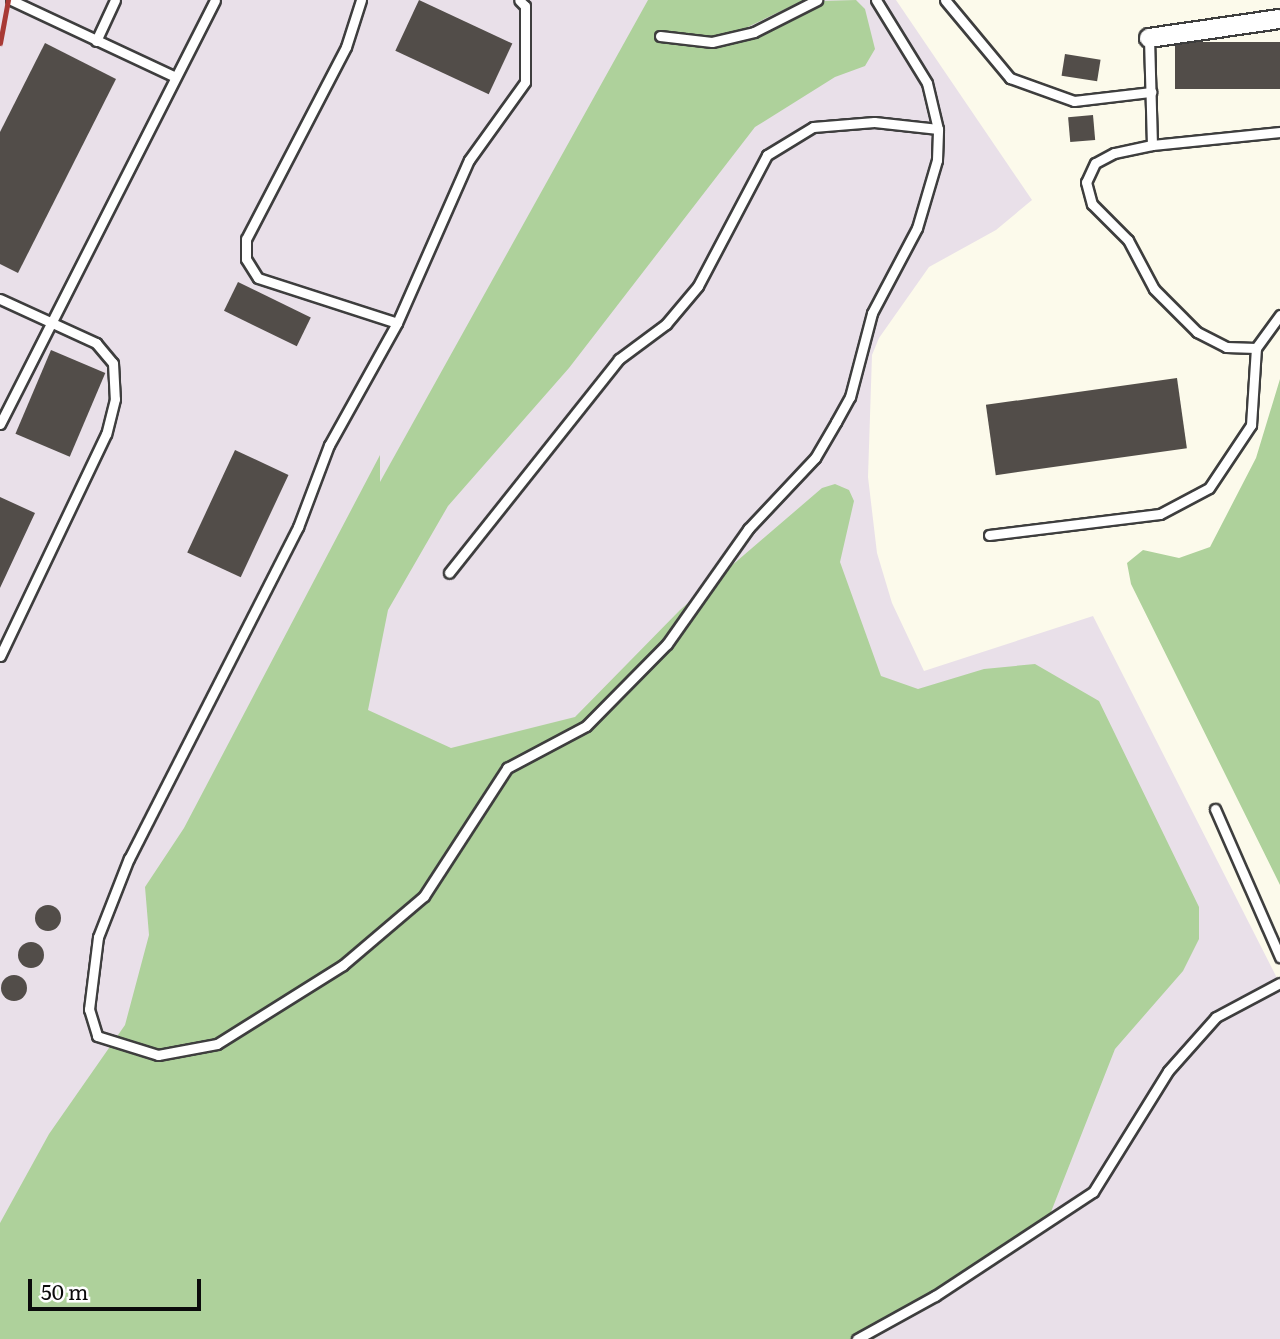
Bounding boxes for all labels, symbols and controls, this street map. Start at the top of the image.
scale bar [32,1266,205,1310]
text: 50 m [41,1275,88,1306]

